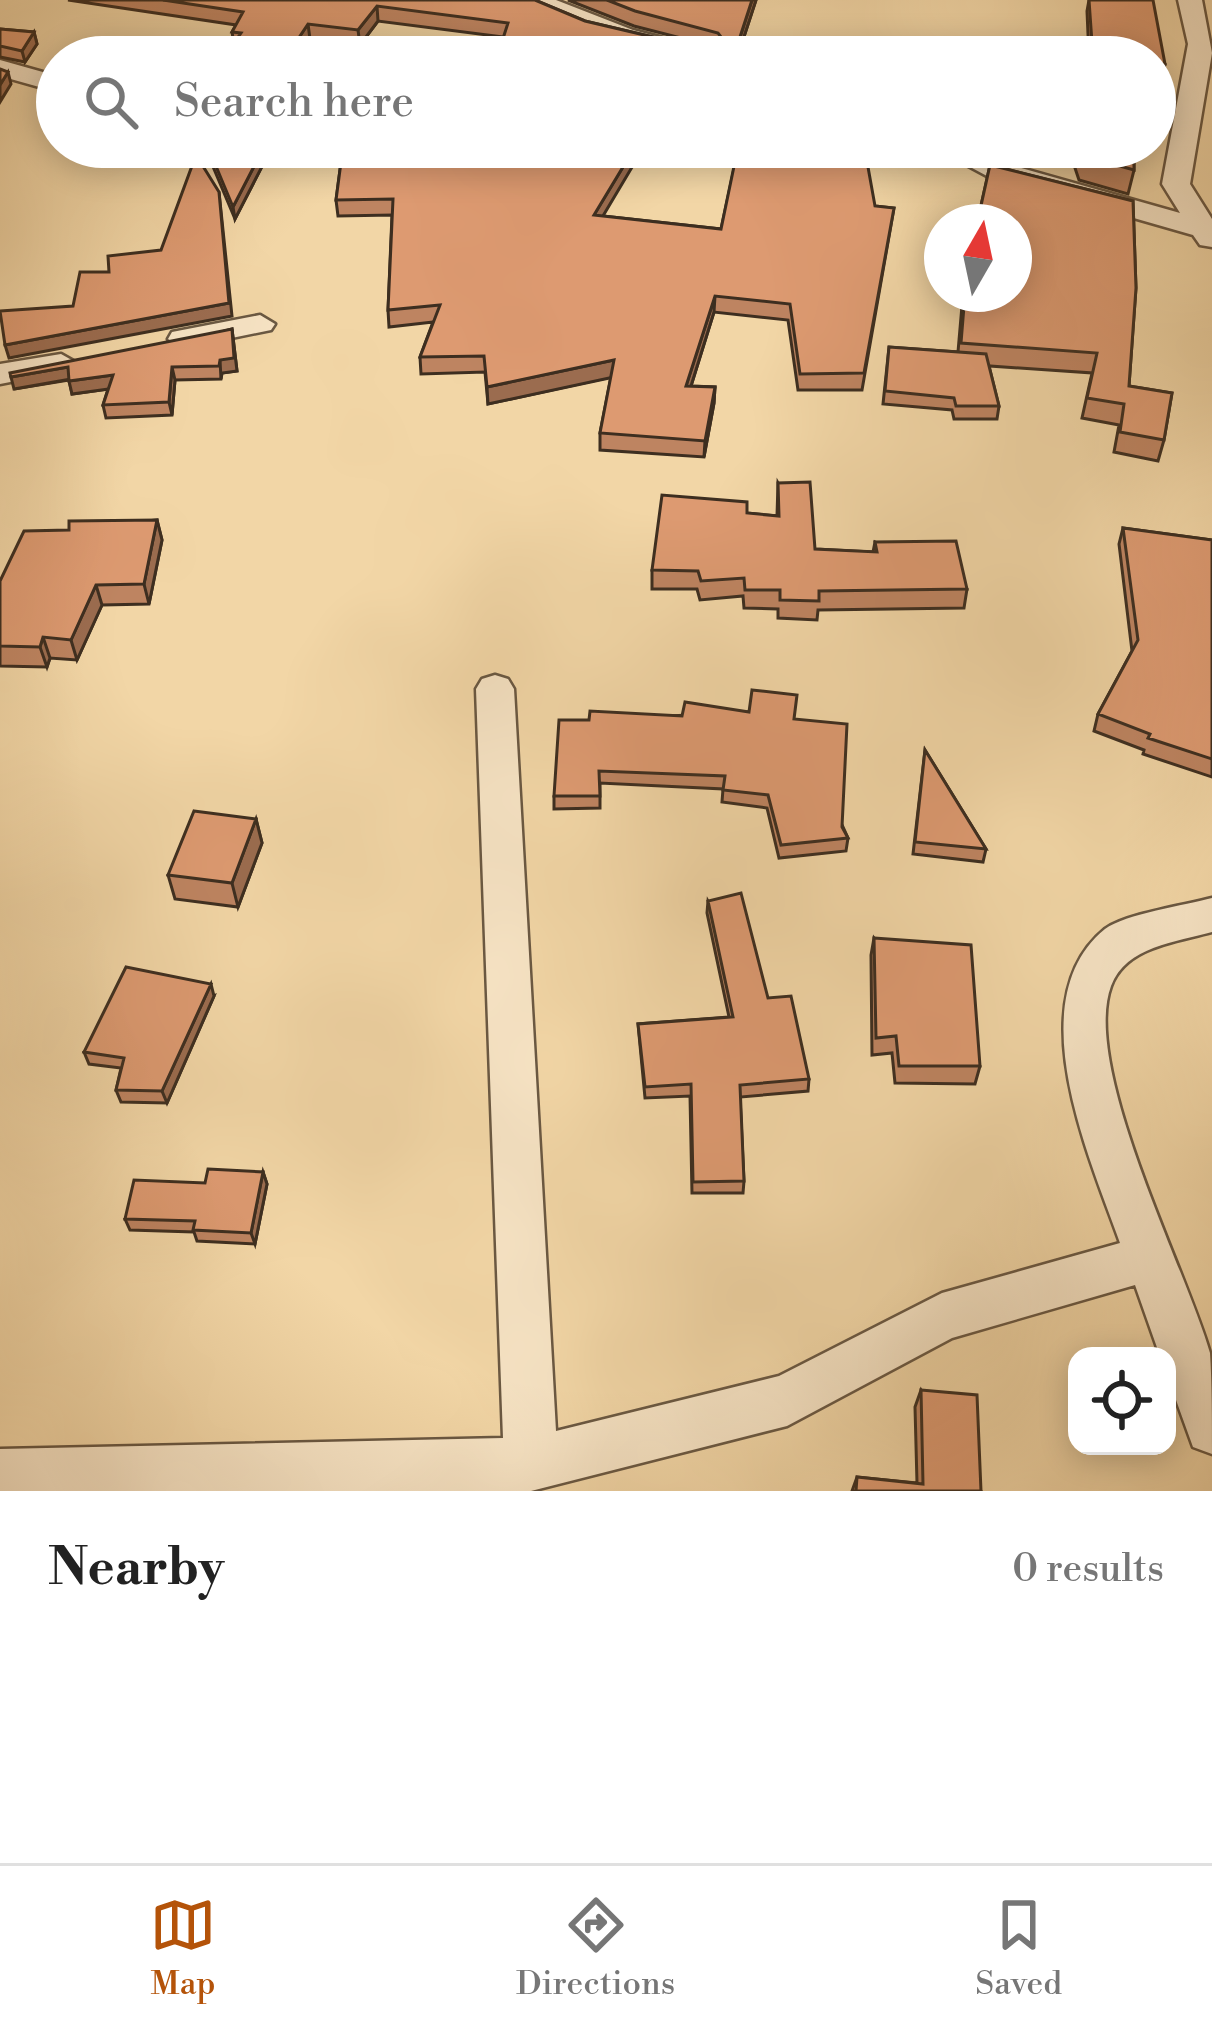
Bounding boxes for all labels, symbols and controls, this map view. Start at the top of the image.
search box [36,36,1176,168]
icon: search [78,69,144,135]
text: Search here [174,74,414,131]
north arrow [924,204,1032,312]
map controls [1068,1347,1176,1455]
button: locate [1068,1347,1176,1455]
text: Nearby [48,1537,224,1601]
text: 0 results [1012,1545,1164,1594]
tab: Map [150,1892,216,2005]
tab: Directions [516,1892,675,2005]
tab: Saved [975,1892,1062,2005]

